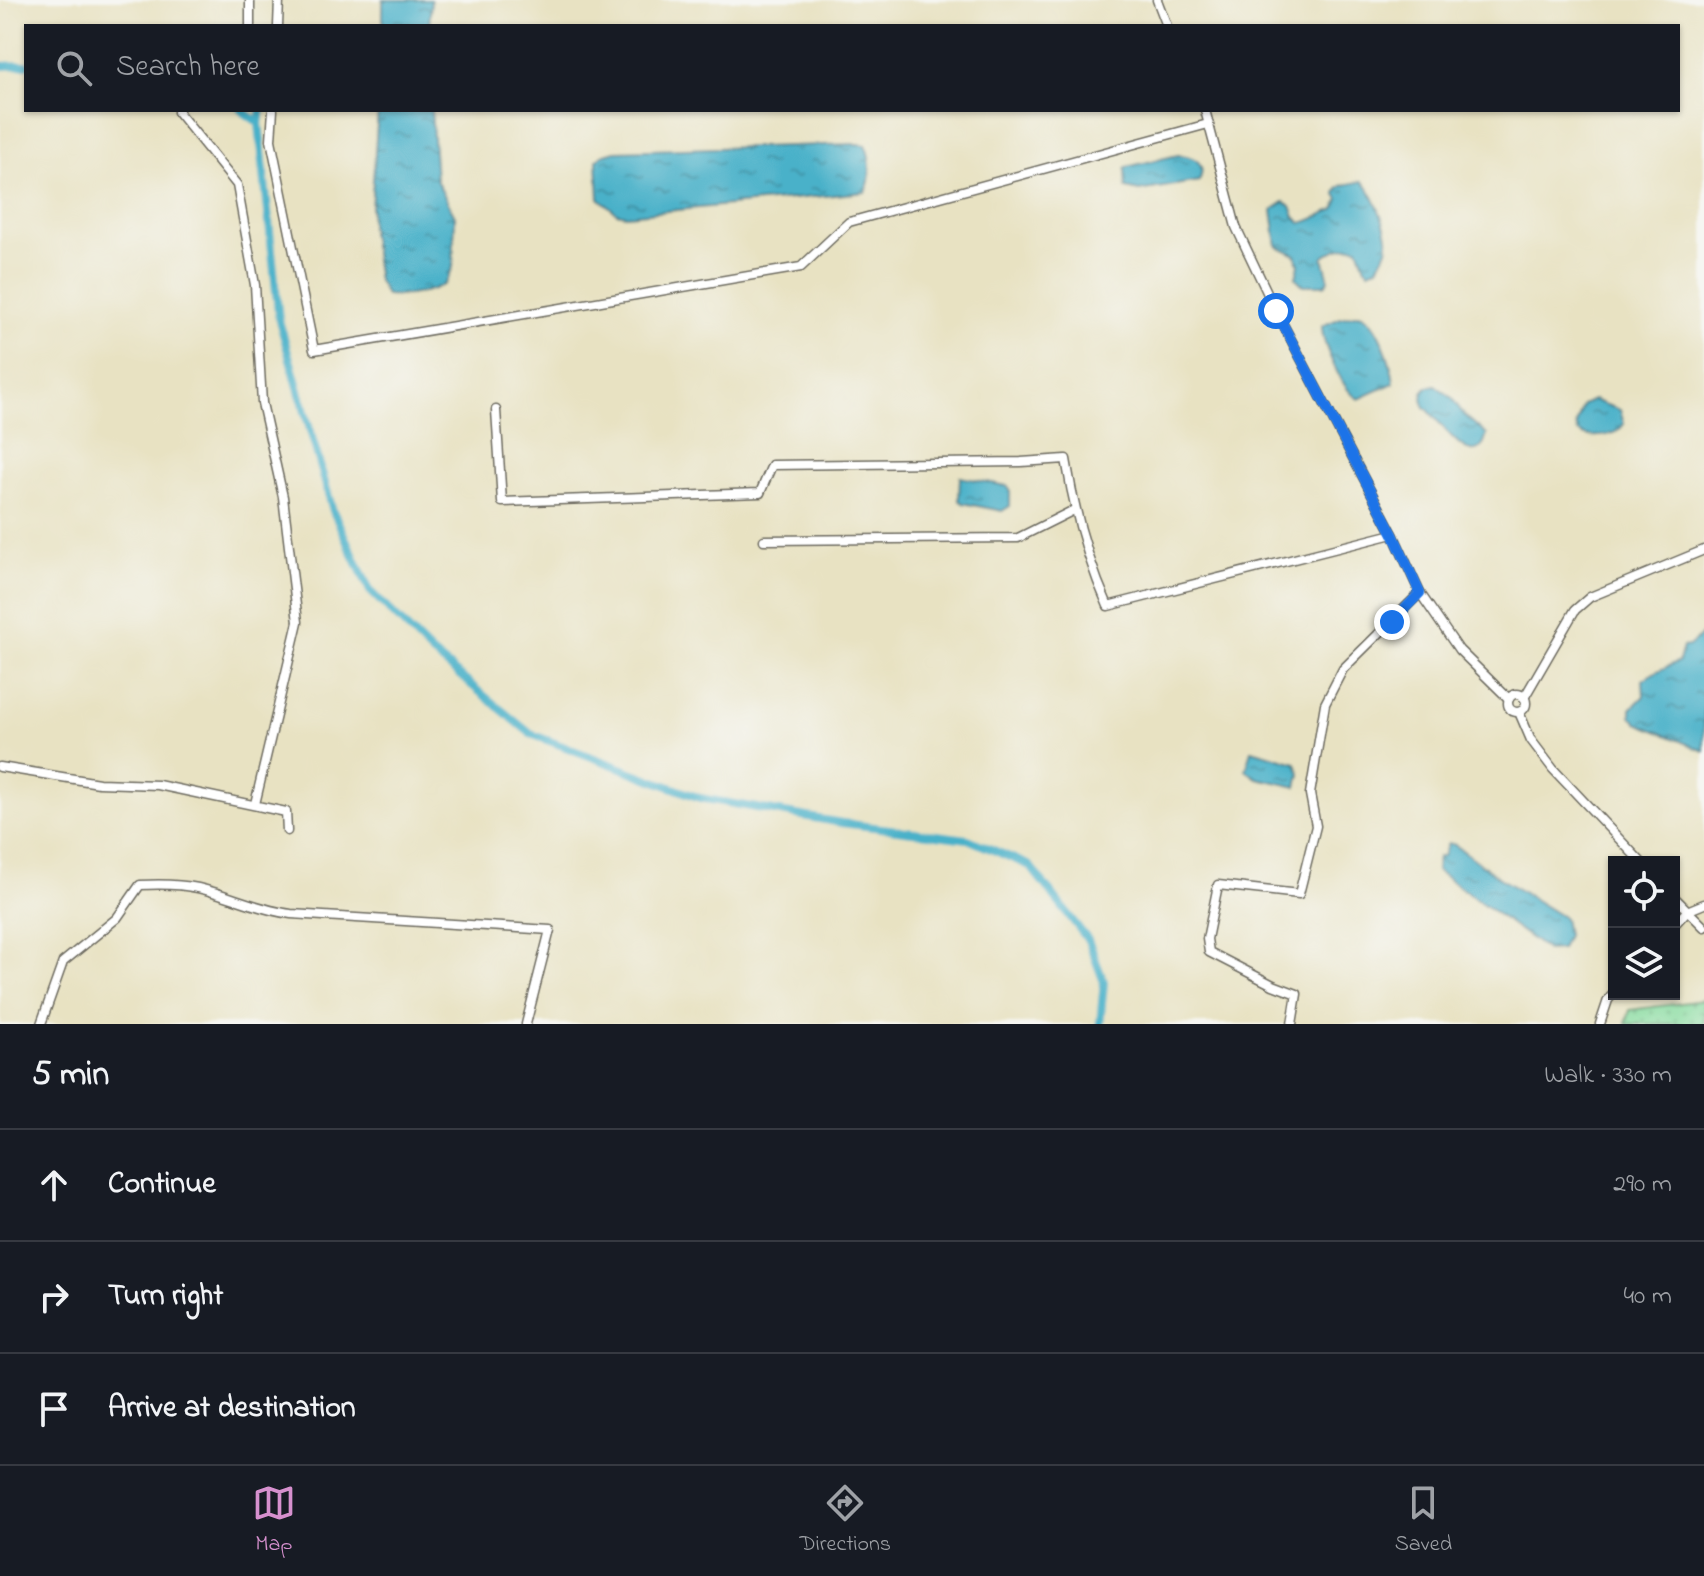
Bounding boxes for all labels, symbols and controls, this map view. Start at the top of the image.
search box [24,24,1680,112]
icon: search [52,46,96,90]
text: Search here [116,46,260,90]
route start [1258,293,1294,329]
route end [1374,604,1410,640]
map controls [1608,856,1680,1000]
button: locate [1608,856,1680,928]
button: layers [1608,928,1680,1000]
text: 5 min [32,1051,109,1101]
text: Walk · 330 m [1544,1057,1672,1095]
icon: ahead [32,1163,76,1207]
text: Continue [108,1163,216,1207]
text: 290 m [1613,1166,1672,1204]
icon: right [32,1275,76,1319]
text: Turn right [108,1275,223,1319]
text: 40 m [1623,1278,1672,1316]
icon: arrive [32,1387,76,1431]
text: Arrive at destination [108,1387,356,1431]
tab: Map [252,1481,296,1561]
tab: Directions [800,1481,891,1561]
tab: Saved [1395,1481,1452,1561]

